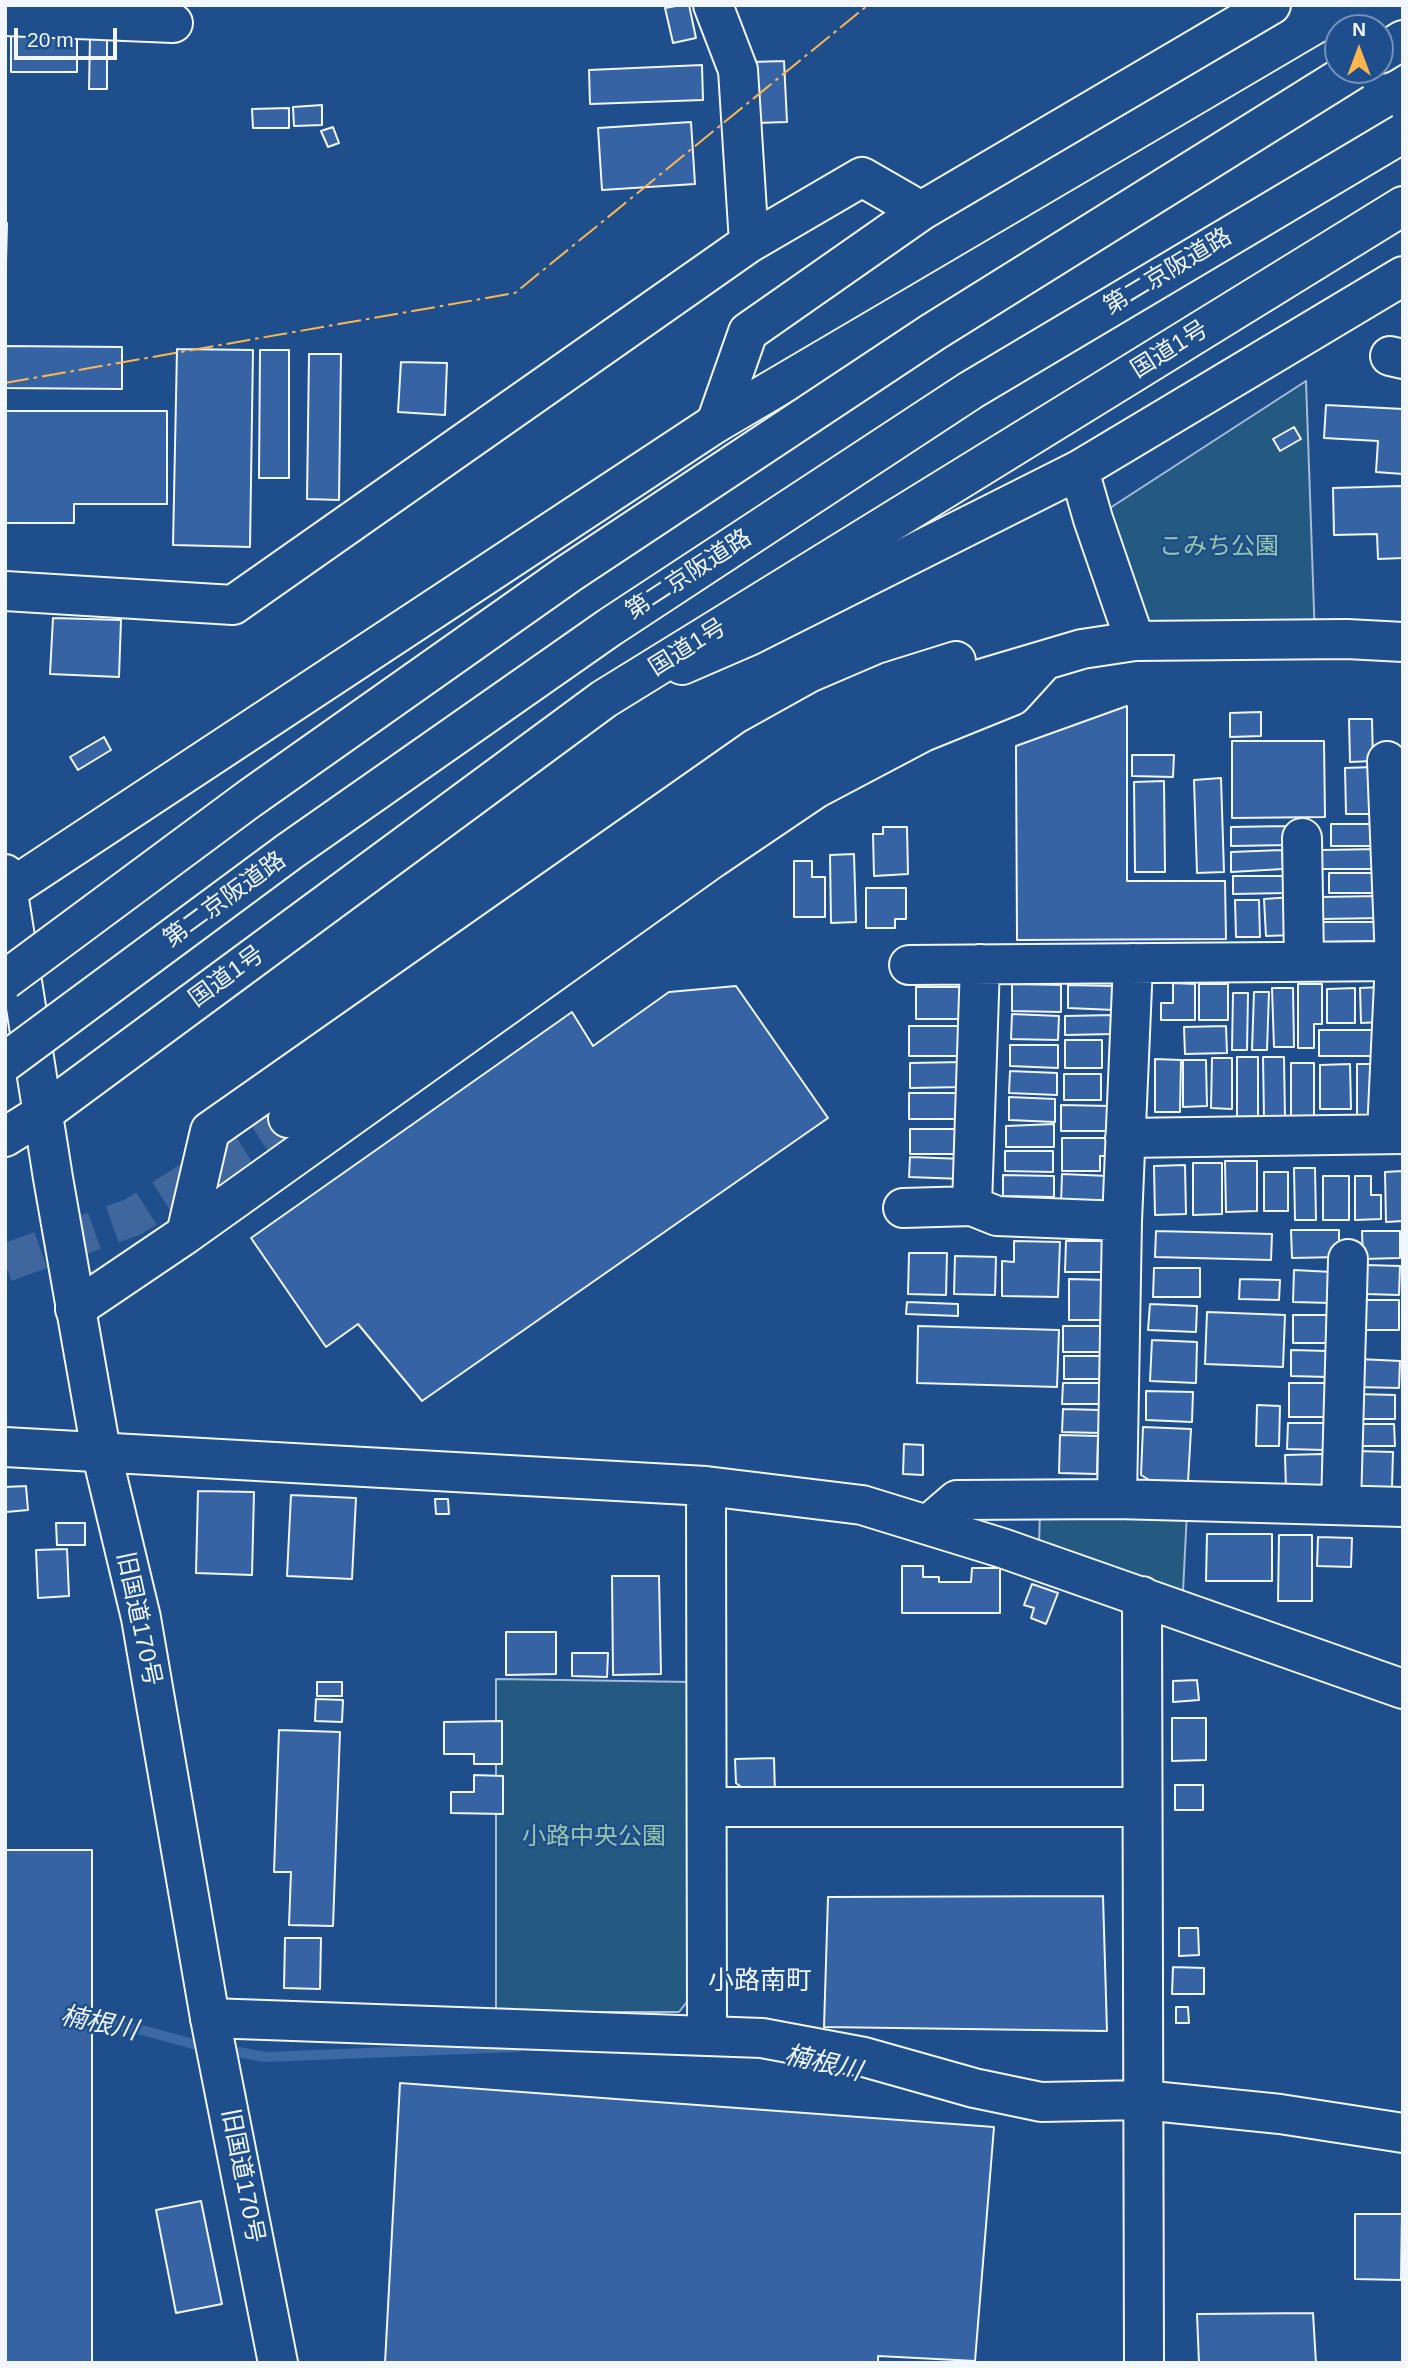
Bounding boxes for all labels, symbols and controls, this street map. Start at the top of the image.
scale bar [18,14,121,58]
north arrow [1324,14,1394,84]
text: N [1352,19,1366,40]
text: 20 m [27,28,74,51]
street label: 第二京阪道路 [1099,223,1237,321]
street label: 国道1号 [1126,315,1214,385]
street label: 第二京阪道路 [621,524,757,626]
park label: こみち公園 [1159,533,1279,561]
street label: 国道1号 [644,613,732,683]
street label: 第二京阪道路 [158,846,292,954]
street label: 国道1号 [184,940,270,1014]
street label: 旧国道170号 [110,1549,166,1689]
park label: 小路中央公園 [522,1823,666,1851]
district label: 小路南町 [708,1966,812,1998]
water label: 楠根川 [58,2001,140,2047]
water label: 楠根川 [781,2040,865,2088]
street label: 旧国道170号 [215,2106,269,2246]

